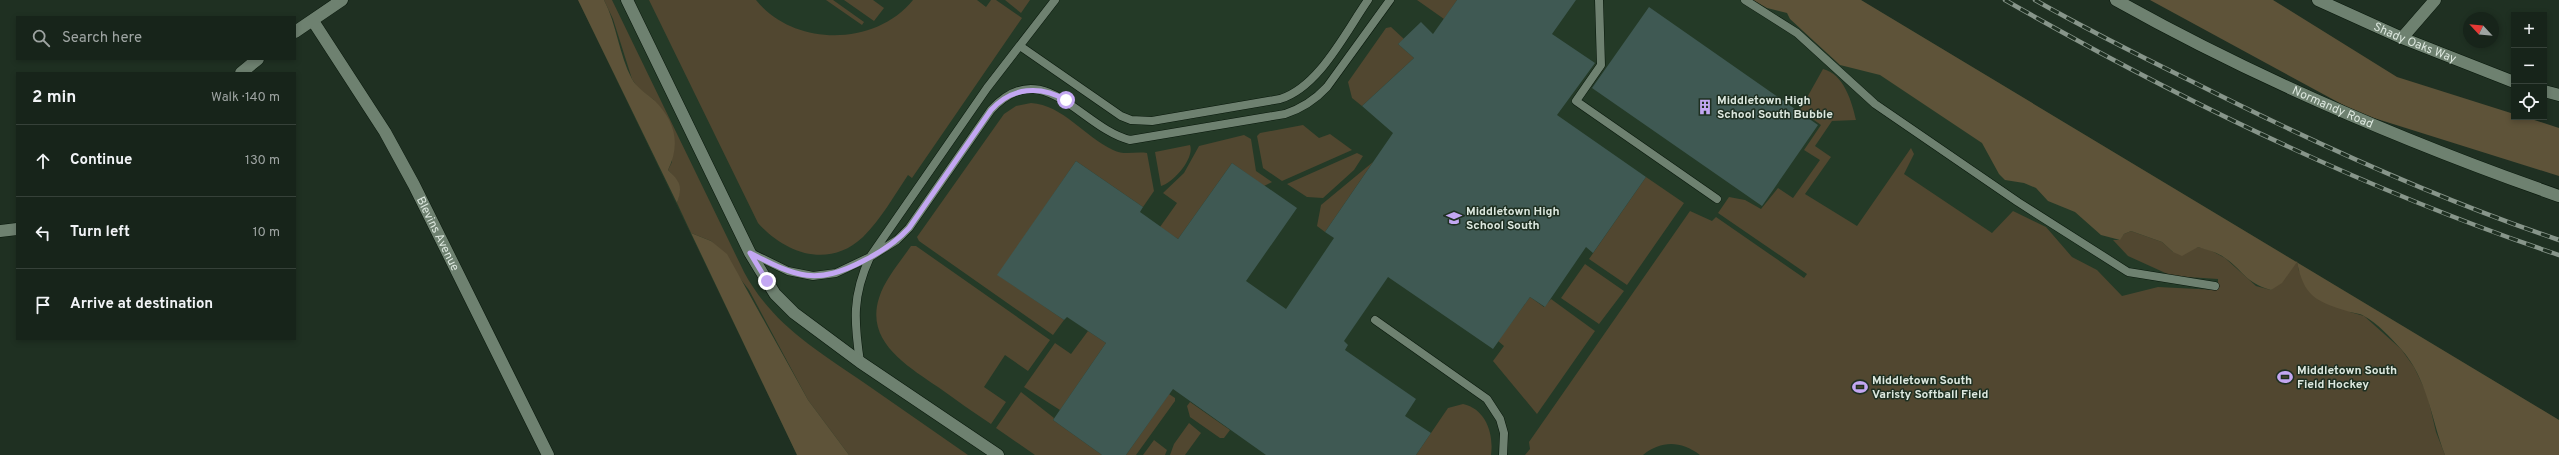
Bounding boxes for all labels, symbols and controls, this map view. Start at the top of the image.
north arrow [2463,12,2499,48]
map controls [2511,12,2547,120]
button: + [2511,12,2547,48]
search box [16,16,296,60]
street label: Shady Oaks Way [2371,19,2458,68]
icon: search [30,27,52,49]
text: Search here [62,29,142,48]
button: − [2511,48,2547,84]
street label: Normandy Road [2289,83,2376,133]
button: locate [2511,84,2547,120]
text: 2 min [32,87,76,109]
text: Walk · 140 m [211,90,280,106]
route start [1057,91,1075,109]
place label: Middletown High School South Bubble [1717,93,1833,123]
building icon: Middletown High School South Bubble [1696,98,1714,116]
icon: ahead [32,150,54,172]
text: Continue [70,151,132,170]
text: 130 m [245,153,280,169]
street label: Blevins Avenue [412,194,462,274]
place label: Middletown High School South [1466,204,1560,234]
school or university icon: Middletown High School South [1445,209,1463,227]
icon: left [32,222,54,244]
text: Turn left [70,223,130,242]
text: 10 m [253,225,280,241]
route end [758,272,776,290]
icon: arrive [32,294,54,316]
text: Arrive at destination [70,295,213,314]
place label: Middletown South Field Hockey [2297,363,2397,393]
sports icon: Middletown South Field Hockey [2276,368,2294,386]
place label: Middletown South Varisty Softball Field [1872,373,1988,403]
sports icon: Middletown South Varisty Softball Field [1851,378,1869,396]

